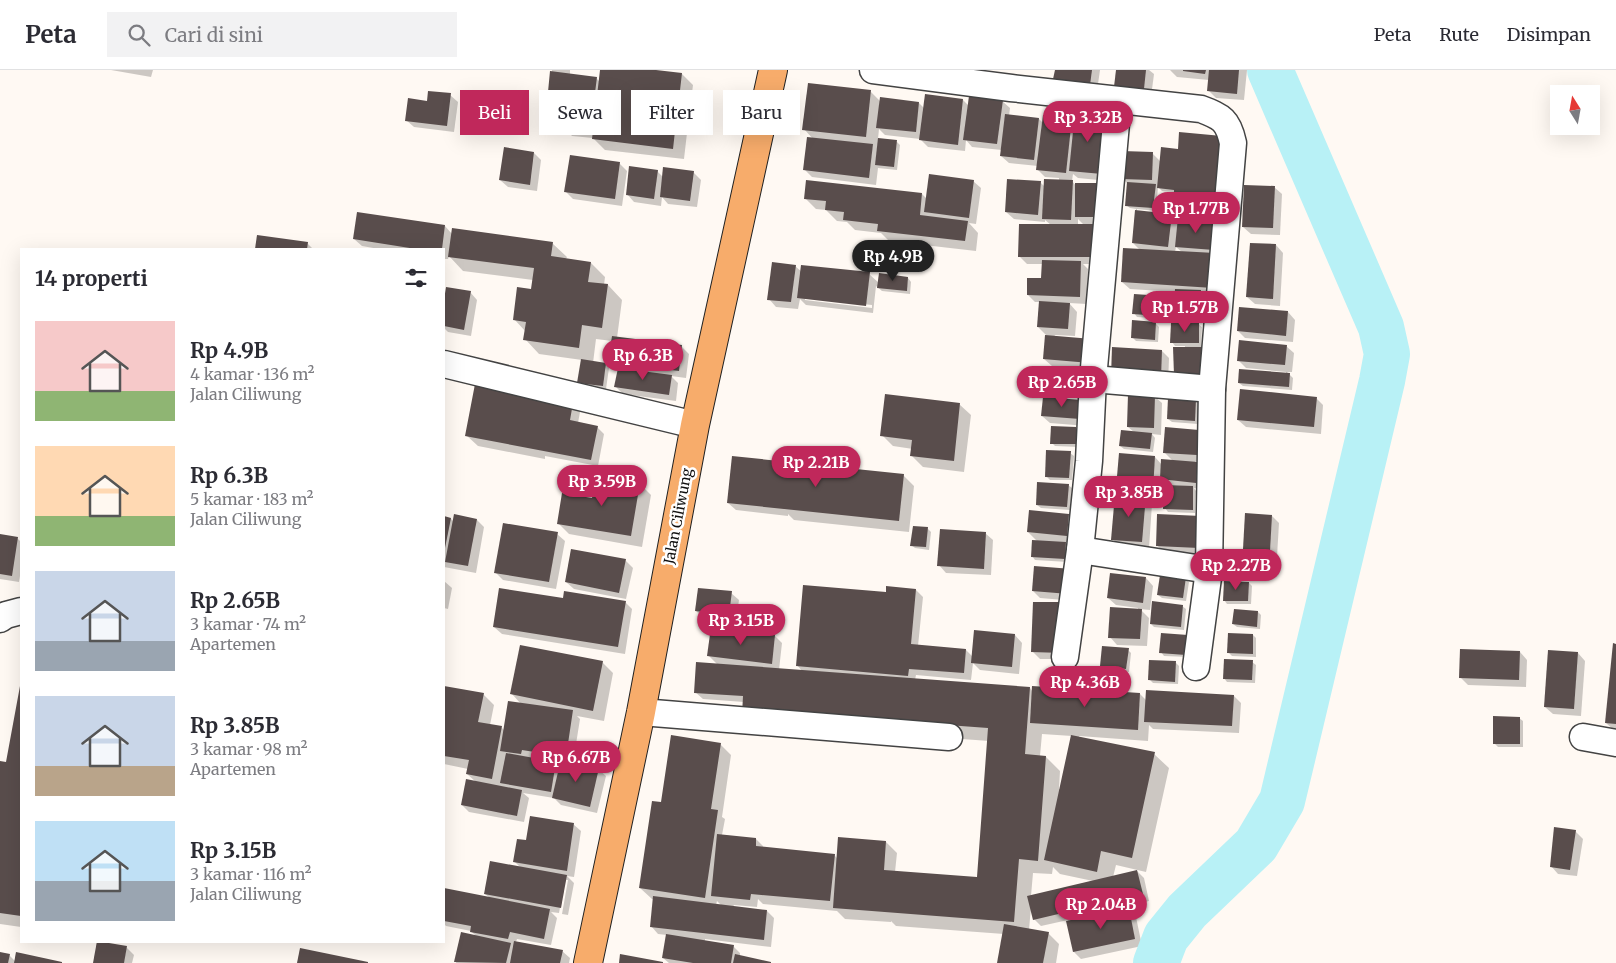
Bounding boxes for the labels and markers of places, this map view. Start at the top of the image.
pin: Rp 3.32B [1036,100,1140,143]
pin: Rp 1.77B [1144,191,1248,234]
pin: Rp 4.9B [847,240,939,282]
pin: Rp 1.57B [1133,290,1237,333]
pin: Rp 6.3B [597,338,689,381]
pin: Rp 2.65B [1010,366,1114,408]
pin: Rp 2.21B [764,446,868,488]
pin: Rp 3.59B [550,464,654,507]
pin: Rp 3.85B [1077,476,1181,518]
pin: Rp 2.27B [1184,548,1288,591]
pin: Rp 3.15B [689,604,793,646]
pin: Rp 4.36B [1033,666,1137,708]
pin: Rp 6.67B [524,740,628,783]
pin: Rp 2.04B [1049,888,1153,930]

